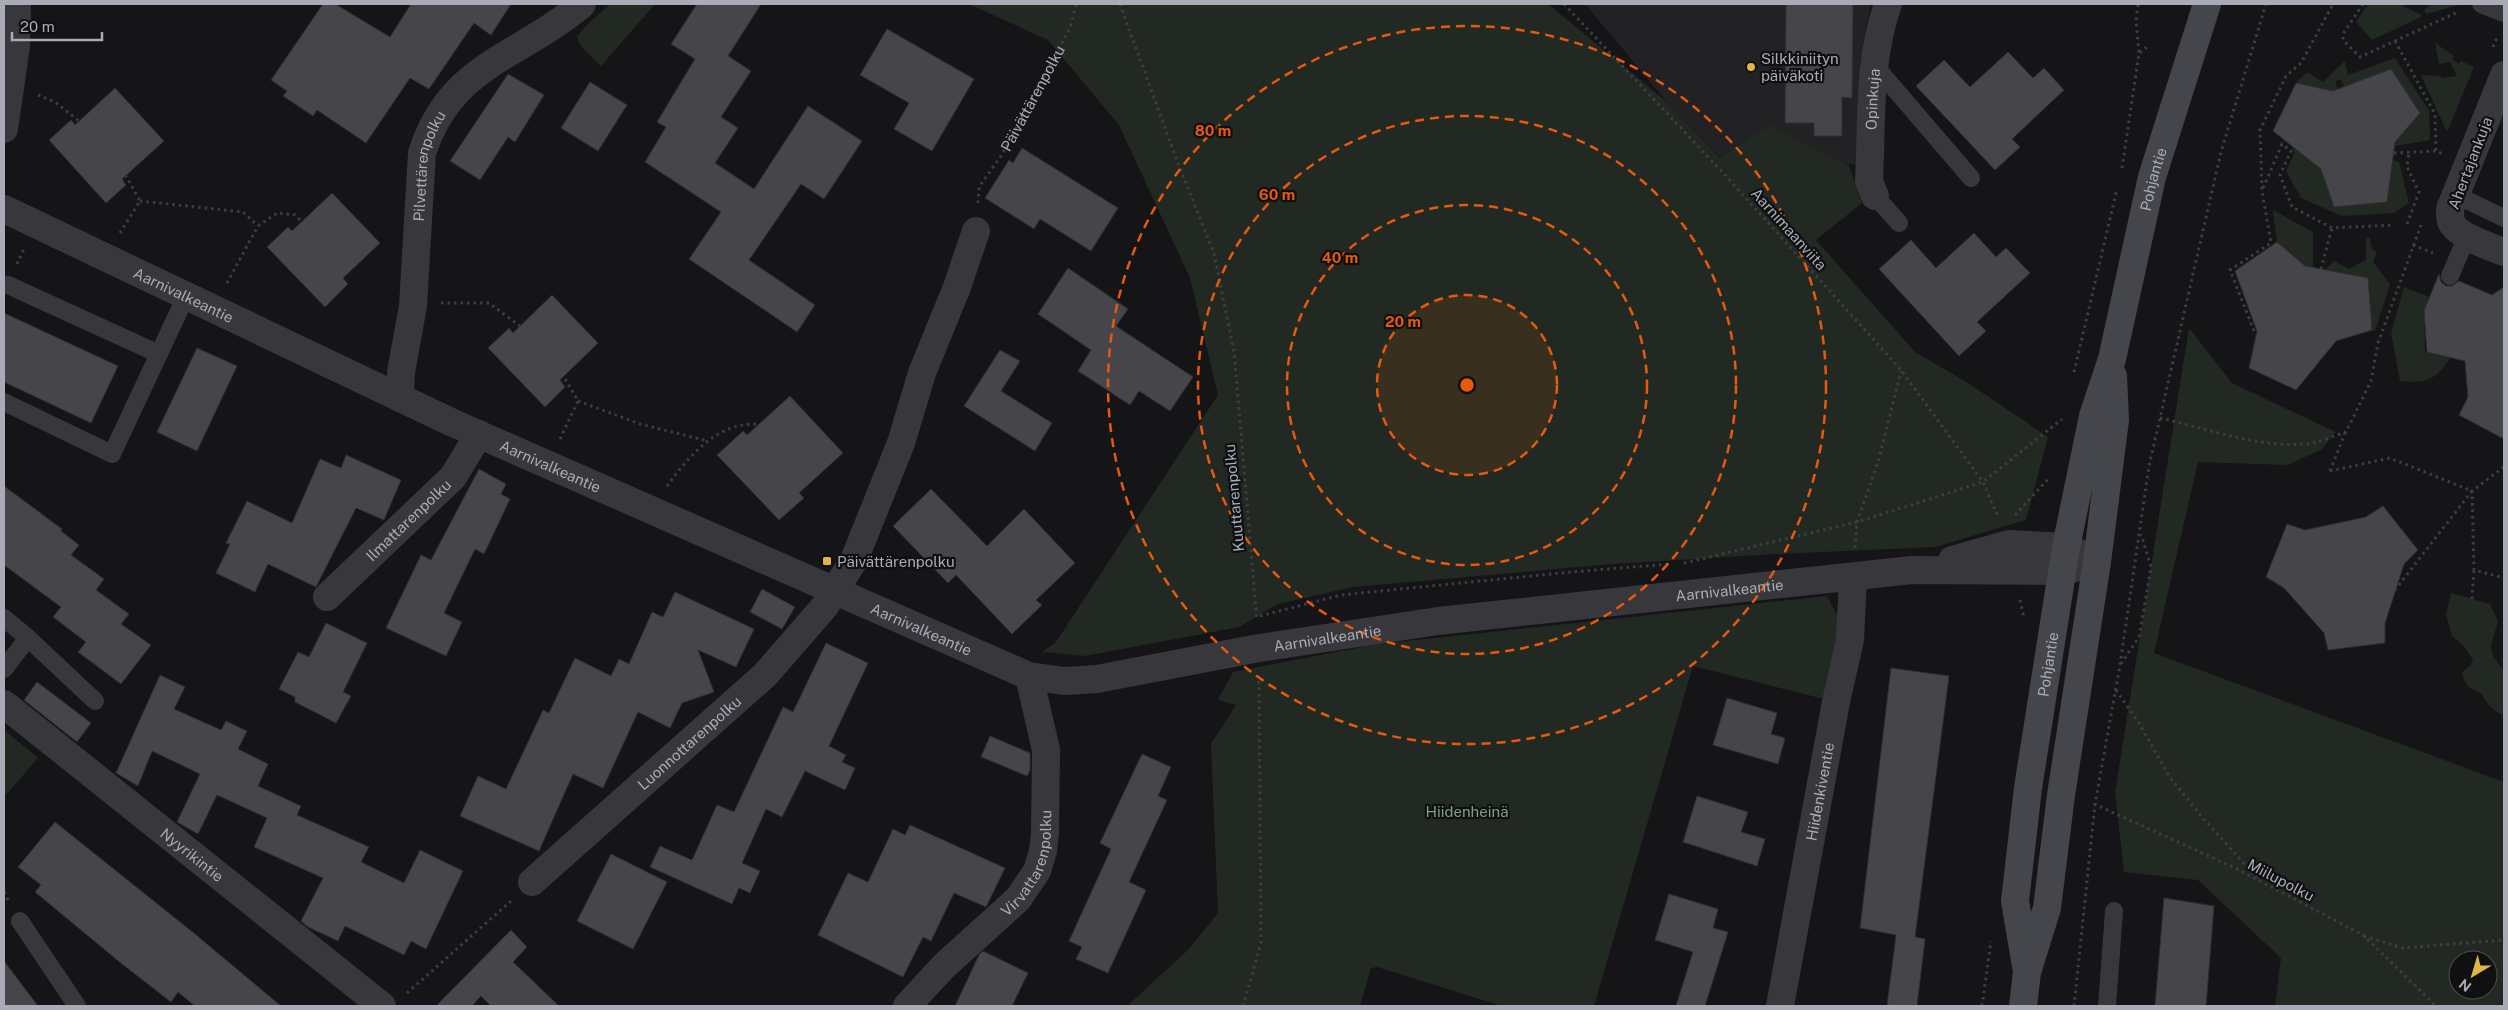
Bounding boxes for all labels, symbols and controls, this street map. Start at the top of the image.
scale bar [12,10,102,42]
text: 20 m [20,18,55,35]
street label: Päivättärenpolku [997,42,1068,154]
place label: Silkkiniityn päiväkoti [1761,50,1839,84]
marker: Silkkiniityn päiväkoti [1745,61,1757,73]
street label: Opinkuja [1862,68,1883,130]
street label: Pilvettärenpolku [409,107,449,222]
street label: Ahertajankuja [2445,114,2495,212]
text: 80 m [1195,122,1231,139]
street label: Pohjantie [2136,145,2169,213]
street label: Aarnimaanviita [1748,185,1830,273]
text: 60 m [1259,186,1295,203]
text: 40 m [1322,249,1358,266]
street label: Aarnivalkeantie [131,264,236,326]
text: 20 m [1385,313,1421,330]
centre of rings [1458,376,1476,394]
street label: Aarnivalkeantie [497,436,604,495]
street label: Kuuttarenpolku [1221,443,1247,553]
street label: Ilmattarenpolku [362,475,454,564]
place label: Päivättärenpolku [837,553,955,570]
marker: Päivättärenpolku [821,555,833,567]
street label: Aarnivalkeantie [1675,575,1784,604]
street label: Aarnivalkeantie [868,599,975,658]
street label: Aarnivalkeantie [1272,621,1382,654]
street label: Pohjantie [2034,631,2061,698]
street label: Luonnottarenpolku [634,692,744,793]
street label: Hiidenkiventie [1802,741,1837,842]
park label: Hiidenheinä [1426,803,1509,820]
street label: Virvattarenpolku [997,810,1054,919]
street label: Nyyrikintie [157,824,227,885]
street label: Miilupolku [2245,855,2317,905]
north arrow [2448,950,2498,1000]
text: N [2456,976,2474,995]

